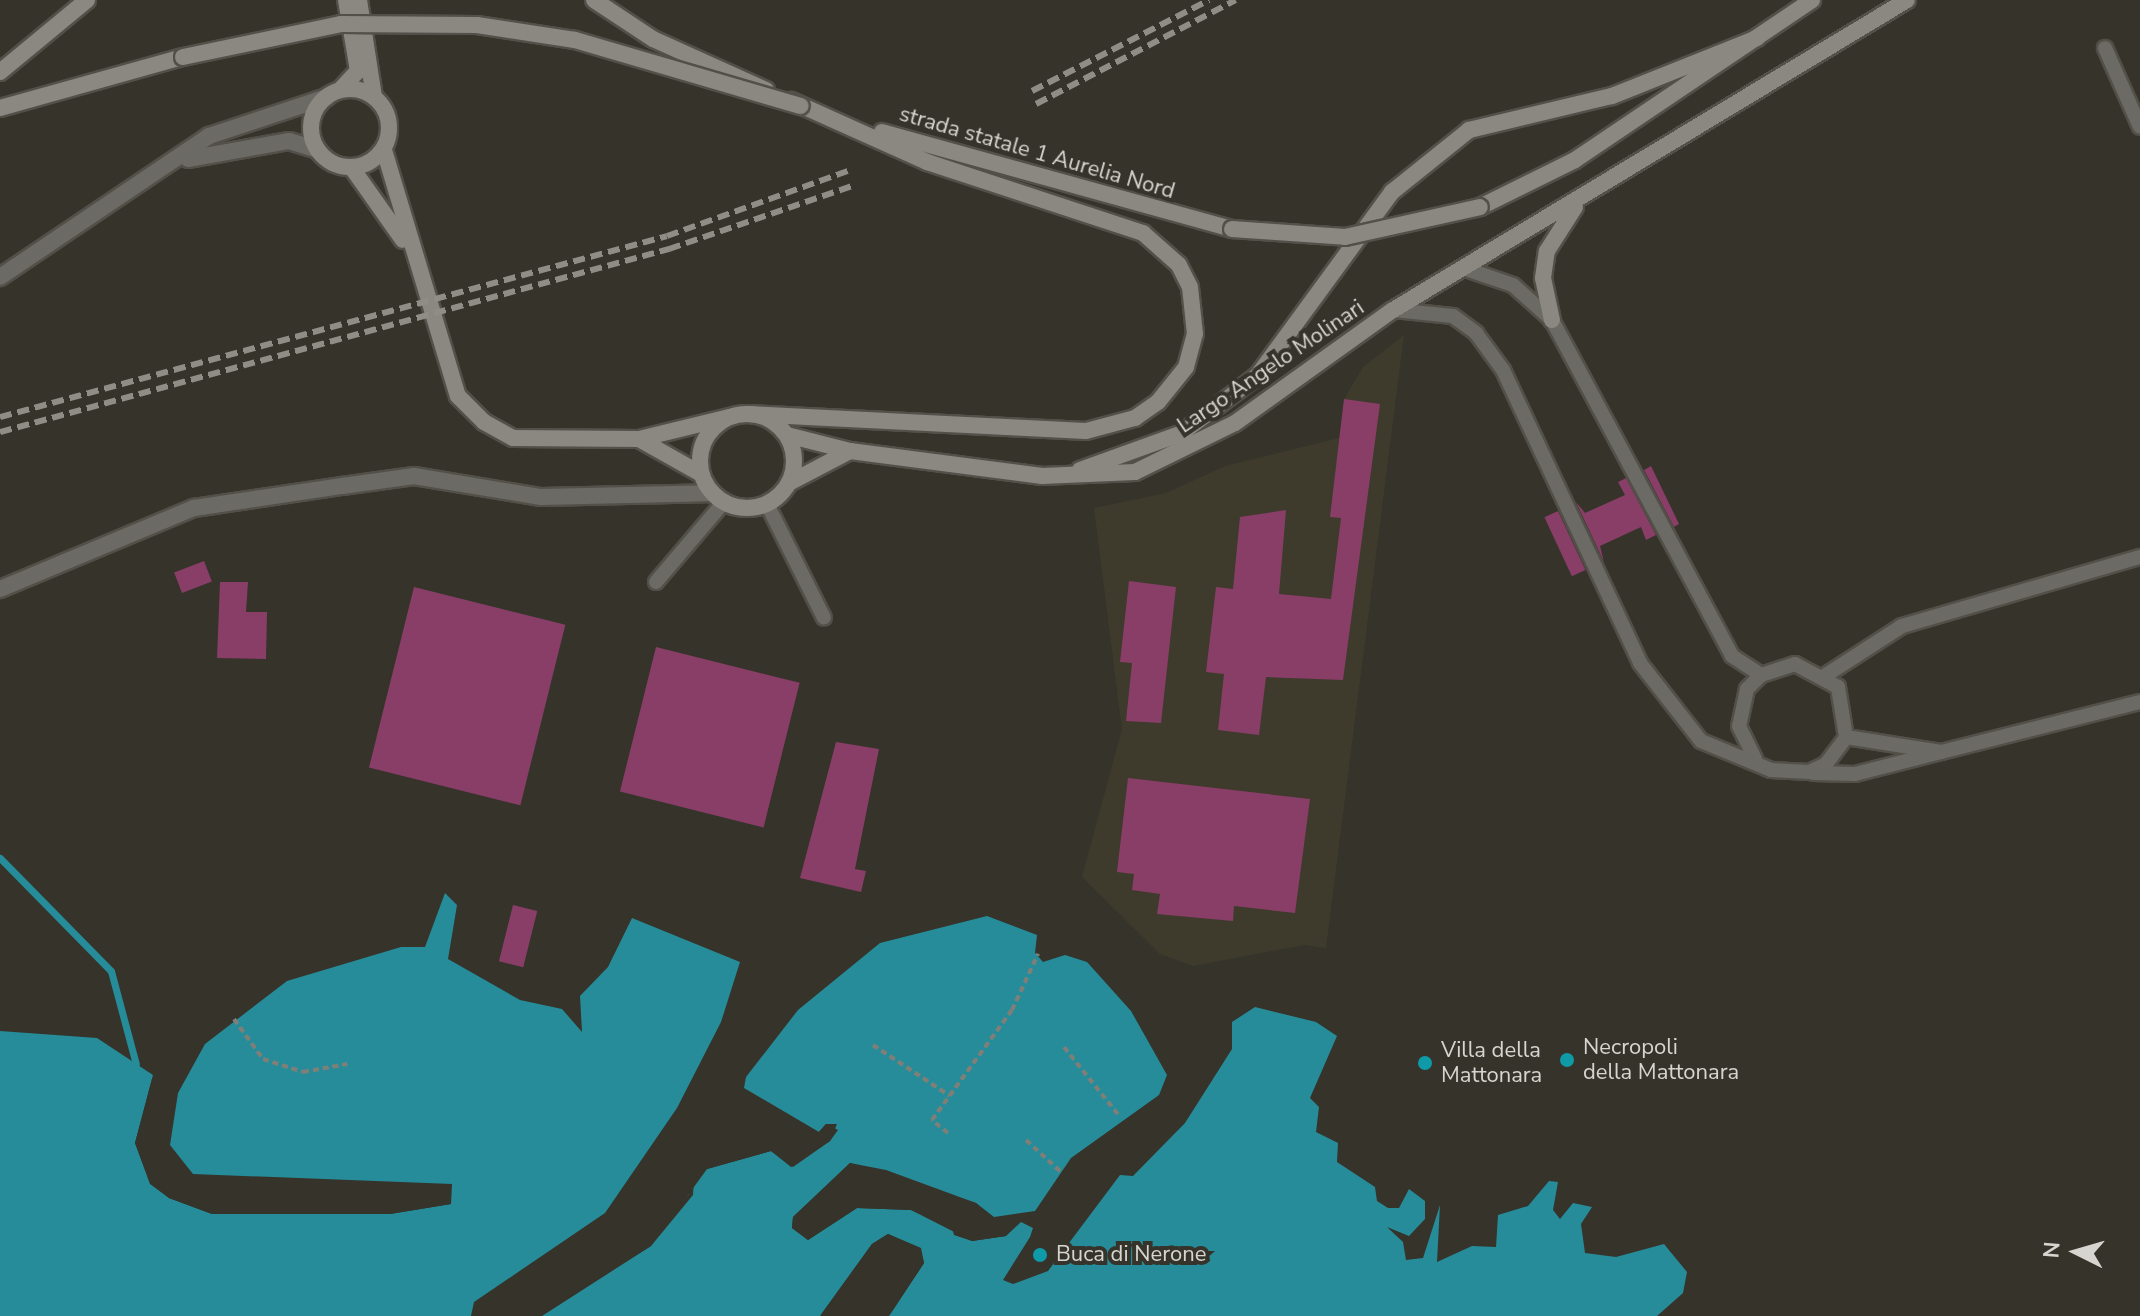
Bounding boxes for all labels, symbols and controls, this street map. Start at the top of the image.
street label: strada statale 1 Aurelia Nord [896,101,1178,205]
street label: Largo Angelo Molinari [1173,295,1369,439]
place label: Necropoli della Mattonara [1583,1034,1739,1086]
place label: Villa della Mattonara [1441,1037,1542,1088]
marker: Necropoli della Mattonara [1558,1051,1576,1069]
marker: Villa della Mattonara [1416,1054,1434,1072]
north arrow [2036,1212,2116,1292]
text: N [2036,1240,2068,1259]
place label: Buca di Nerone [1056,1242,1206,1268]
marker: Buca di Nerone [1031,1246,1049,1264]

